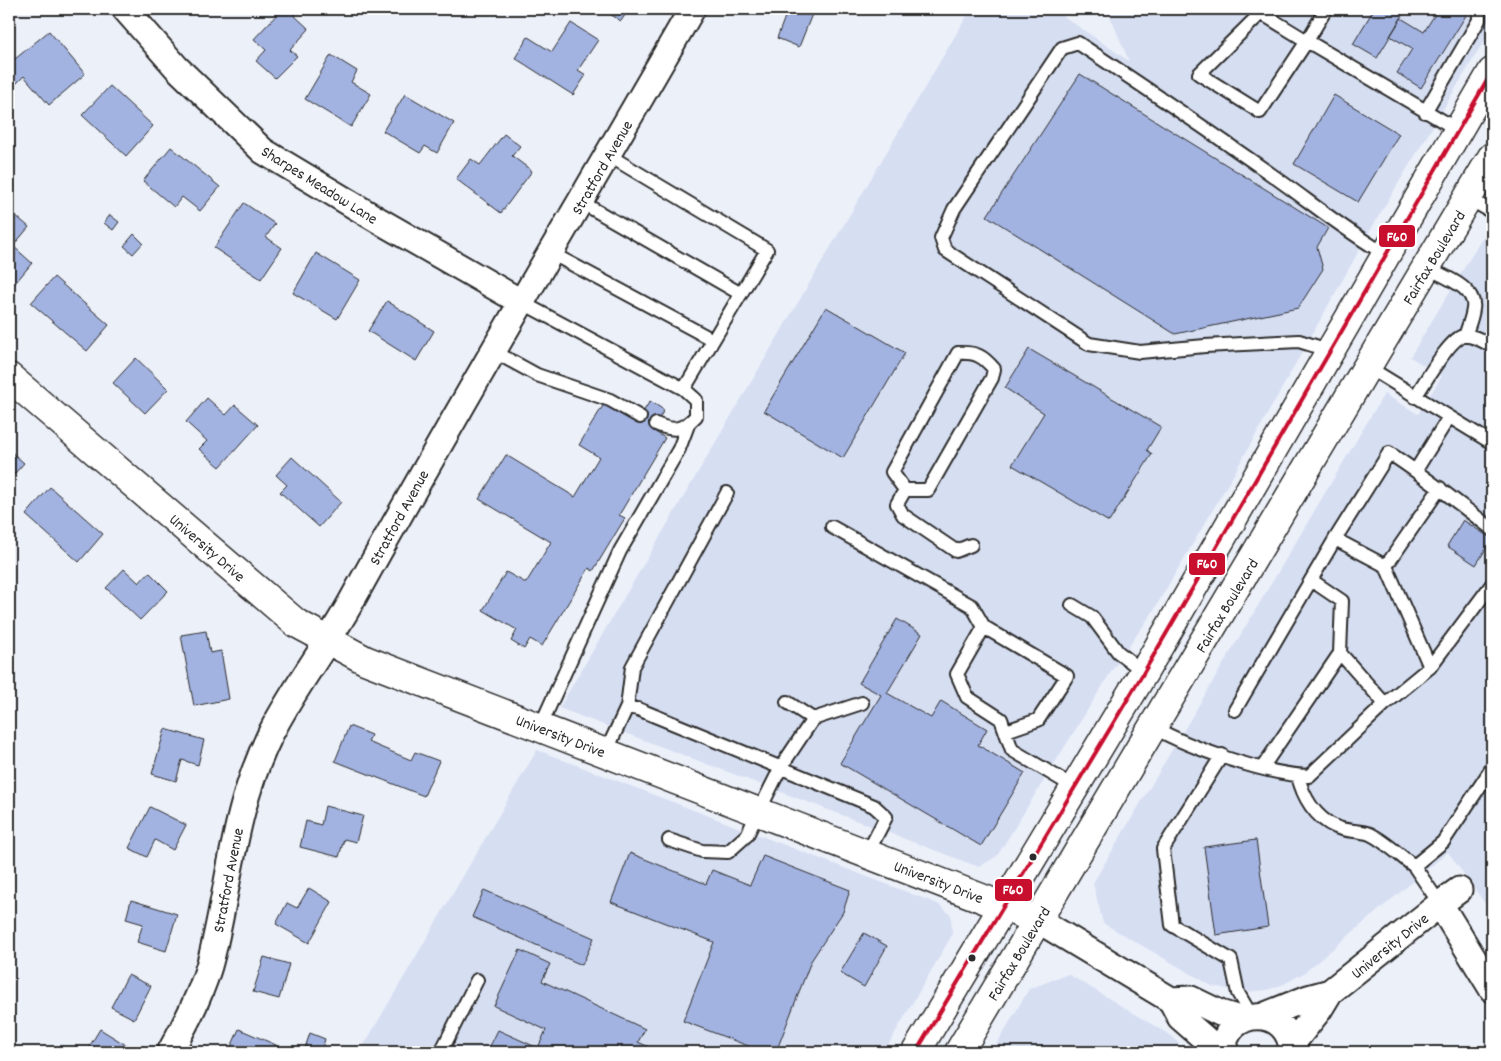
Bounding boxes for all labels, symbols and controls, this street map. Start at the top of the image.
street label: Stratford Avenue [567,117,640,220]
street label: Sharpes Meadow Lane [256,141,381,231]
street label: Fairfax Boulevard [1398,207,1472,310]
line badge: F60 [1378,224,1416,248]
text: F60 [1387,228,1407,248]
street label: Stratford Avenue [364,466,436,570]
street label: University Drive [163,509,249,588]
line badge: F60 [1188,552,1226,576]
street label: Fairfax Boulevard [1191,555,1265,658]
text: F60 [1197,555,1217,575]
street label: University Drive [512,710,608,765]
street label: Stratford Avenue [208,826,251,935]
unlabelled marker [1028,852,1038,862]
street label: University Drive [890,856,986,911]
line badge: F60 [994,878,1033,902]
text: F60 [1003,881,1023,901]
street label: Fairfax Boulevard [983,903,1057,1006]
street label: University Drive [1347,908,1434,986]
unlabelled marker [967,953,977,963]

